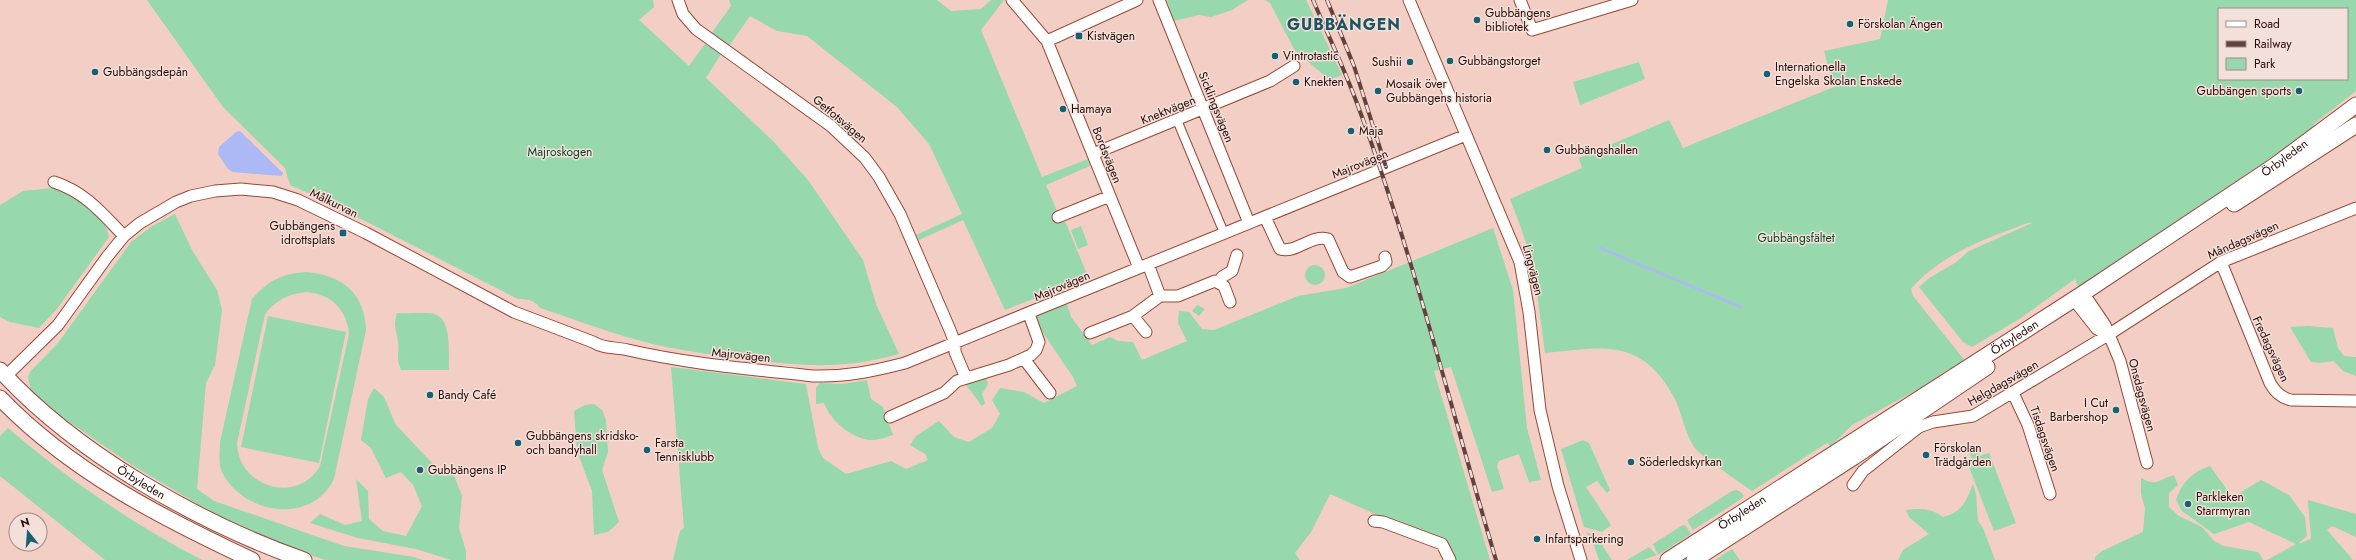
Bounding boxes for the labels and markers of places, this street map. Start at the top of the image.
place label: Gubbängens bibliotek [1485,4,1551,36]
marker: Gubbängens bibliotek [1472,15,1482,25]
place label: Förskolan Ängen [1858,15,1943,33]
marker: Förskolan Ängen [1845,19,1855,29]
place label: Kistvägen [1087,27,1135,45]
marker: Kistvägen [1074,31,1084,41]
place label: Vintrotastic [1283,47,1339,65]
marker: Vintrotastic [1270,51,1280,61]
place label: Gubbängstorget [1458,52,1540,70]
place label: Sushii [1372,53,1402,71]
marker: Gubbängstorget [1445,56,1455,66]
marker: Sushii [1405,57,1415,67]
place label: Internationella Engelska Skolan Enskede [1775,58,1902,90]
place label: Gubbängsdepån [103,63,188,81]
marker: Gubbängsdepån [90,67,100,77]
marker: Internationella Engelska Skolan Enskede [1762,69,1772,79]
place label: Knekten [1304,73,1344,91]
place label: Mosaik över Gubbängens historia [1386,75,1492,107]
marker: Knekten [1291,77,1301,87]
place label: Gubbängen sports [2197,82,2291,100]
marker: Mosaik över Gubbängens historia [1373,86,1383,96]
marker: Gubbängen sports [2294,86,2304,96]
place label: Hamaya [1071,100,1112,118]
marker: Hamaya [1058,104,1068,114]
place label: Maja [1359,122,1383,140]
marker: Maja [1346,126,1356,136]
place label: Gubbängshallen [1555,141,1638,159]
marker: Gubbängshallen [1542,145,1552,155]
place label: Gubbängens idrottsplats [269,217,335,249]
marker: Gubbängens idrottsplats [338,228,348,238]
place label: Bandy Café [438,386,496,404]
marker: Bandy Café [425,390,435,400]
place label: I Cut Barbershop [2050,394,2108,426]
marker: I Cut Barbershop [2111,405,2121,415]
place label: Gubbängens skridsko- och bandyhall [526,427,639,459]
place label: Farsta Tennisklubb [655,434,714,466]
marker: Gubbängens skridsko- och bandyhall [513,438,523,448]
place label: Förskolan Trädgården [1934,439,1992,471]
marker: Farsta Tennisklubb [642,445,652,455]
marker: Förskolan Trädgården [1921,450,1931,460]
place label: Söderledskyrkan [1639,453,1722,471]
marker: Söderledskyrkan [1626,457,1636,467]
place label: Gubbängens IP [428,461,507,479]
marker: Gubbängens IP [415,465,425,475]
place label: Parkleken Starrmyran [2196,488,2250,520]
marker: Parkleken Starrmyran [2183,499,2193,509]
place label: Infartsparkering [1545,530,1624,548]
marker: Infartsparkering [1532,534,1542,544]

